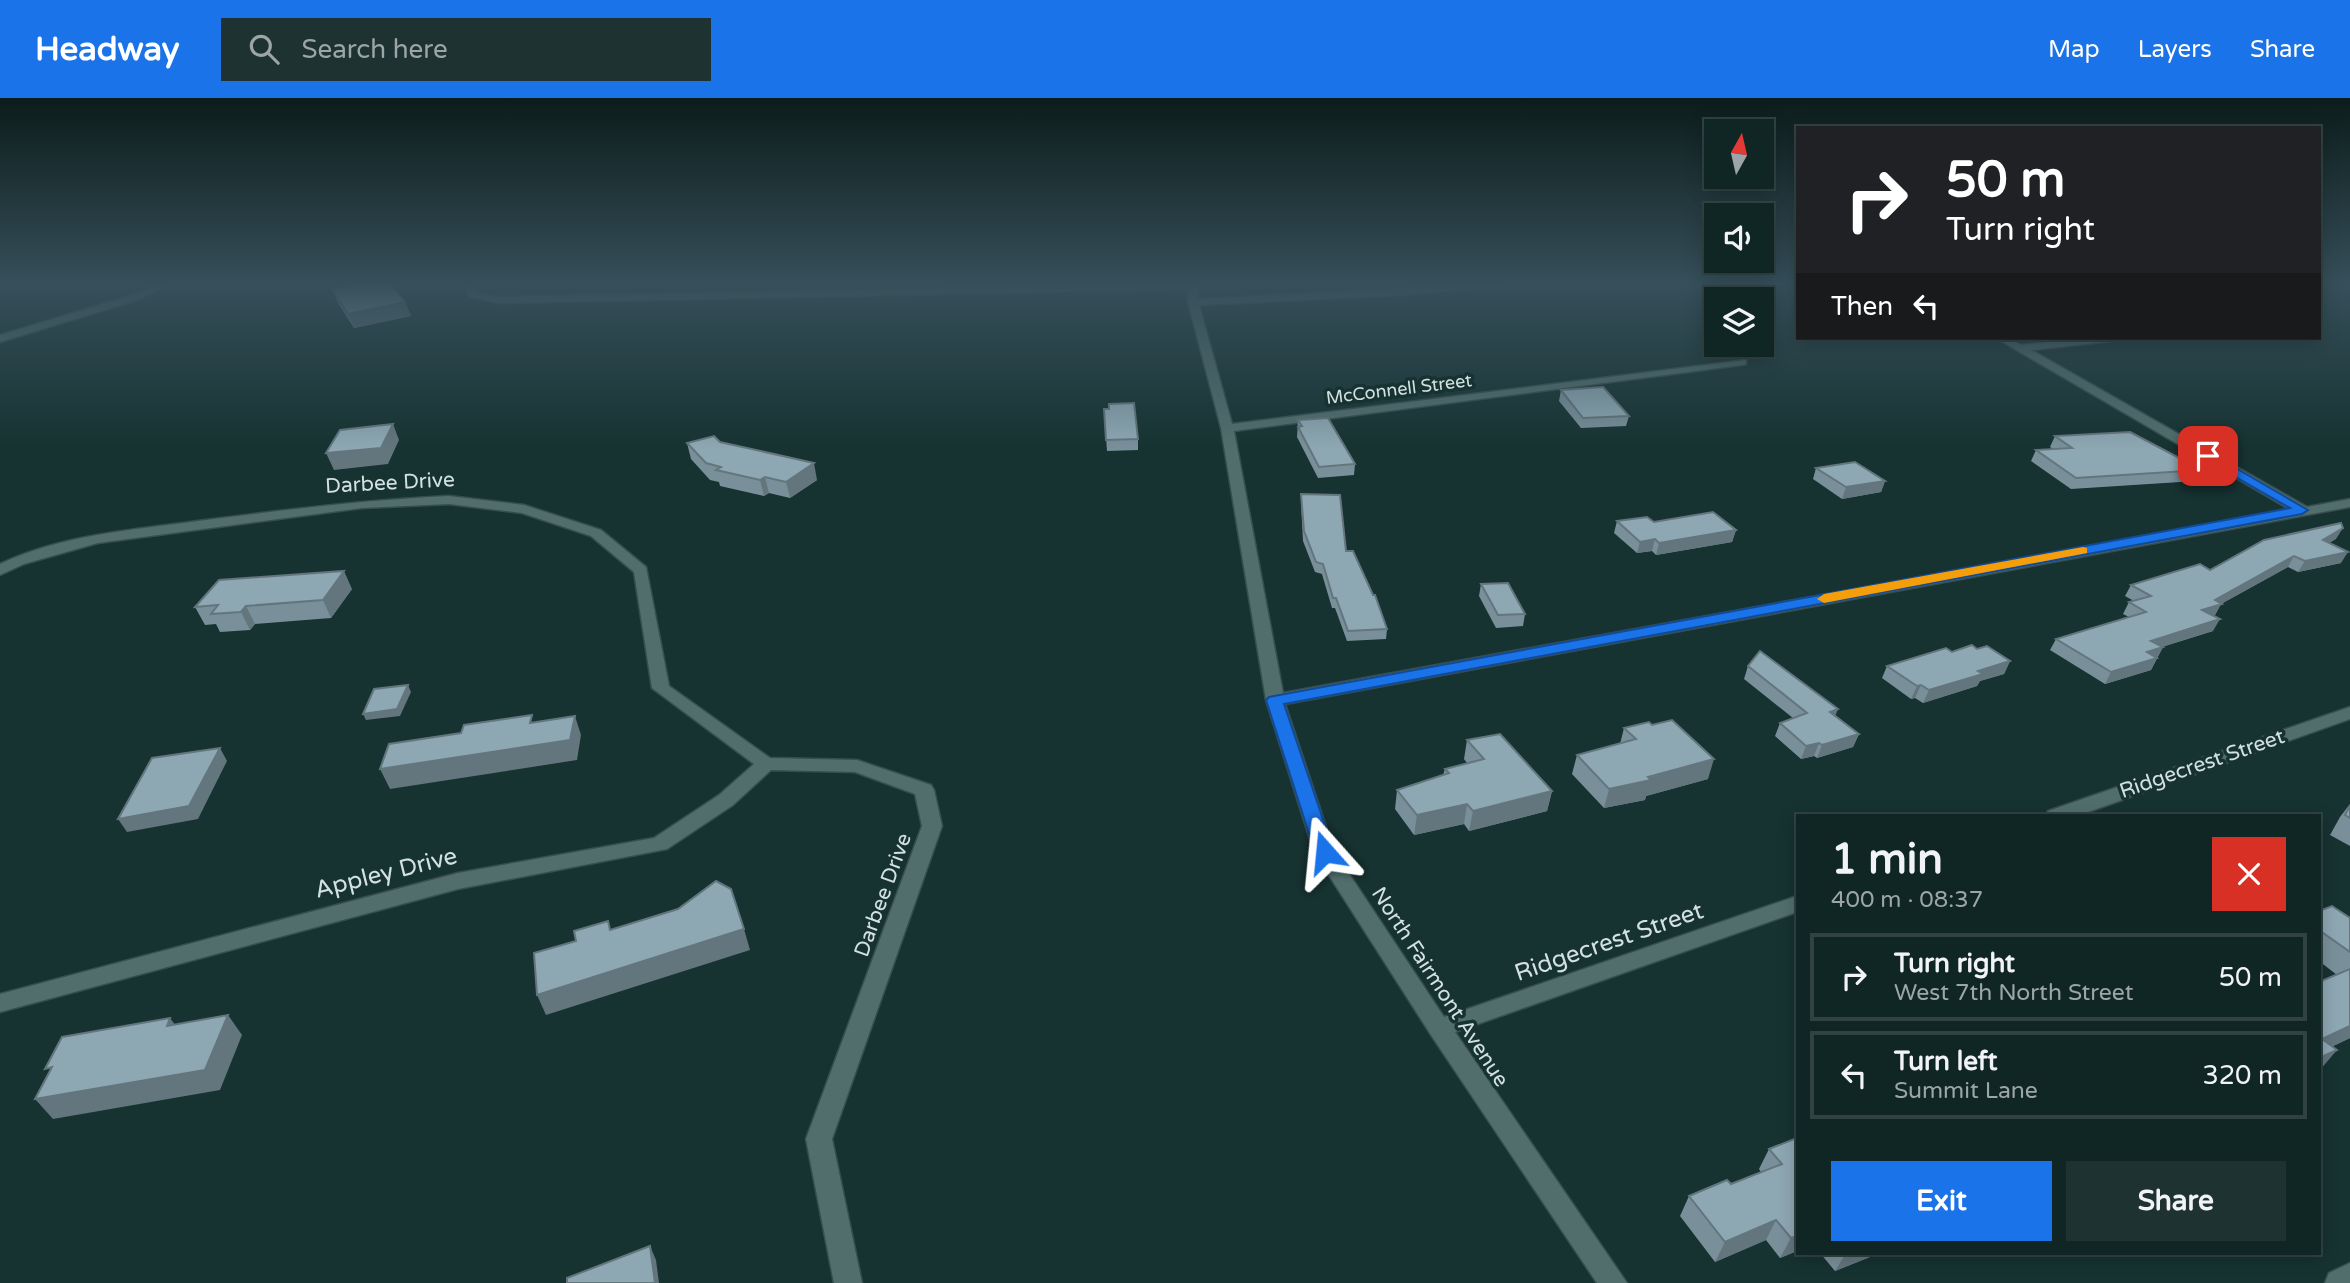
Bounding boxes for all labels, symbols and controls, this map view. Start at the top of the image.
search box [221,18,711,81]
text: Headway [35,30,179,69]
icon: search [245,30,283,68]
text: Search here [301,34,448,65]
text: Map [2048,35,2100,64]
text: Layers [2138,35,2212,64]
text: Share [2250,35,2315,64]
north arrow [1704,119,1774,189]
map controls [1704,119,1774,357]
text: 50 m [1946,151,2065,210]
icon: right [1831,154,1922,245]
button: sound [1704,203,1774,273]
text: Turn right [1946,211,2095,249]
button: layers [1704,287,1774,357]
icon: left [1907,287,1945,325]
text: Then [1831,291,1893,322]
street label: McConnell Street [1325,369,1473,409]
pin [2178,426,2238,486]
icon: arrive [2189,437,2227,475]
street label: Darbee Drive [325,467,455,499]
street label: Ridgecrest Street [2116,724,2288,804]
position arrow [1288,815,1362,889]
street label: Darbee Drive [849,830,917,960]
text: 1 min [1831,834,1943,885]
button: close [2212,837,2286,911]
street label: Appley Drive [312,841,460,905]
street label: North Fairmont Avenue [1366,882,1514,1092]
text: 400 m · 08:37 [1831,886,1983,914]
street label: Ridgecrest Street [1511,896,1707,988]
text: Turn right [1894,948,2015,979]
icon: right [1835,958,1873,996]
text: 50 m [2219,962,2282,993]
text: West 7th North Street [1894,979,2134,1007]
text: Turn left [1894,1046,1997,1077]
icon: left [1835,1056,1873,1094]
text: 320 m [2202,1060,2282,1091]
text: Summit Lane [1894,1077,2038,1105]
button: Exit [1831,1161,2052,1241]
button: Share [2066,1161,2286,1241]

